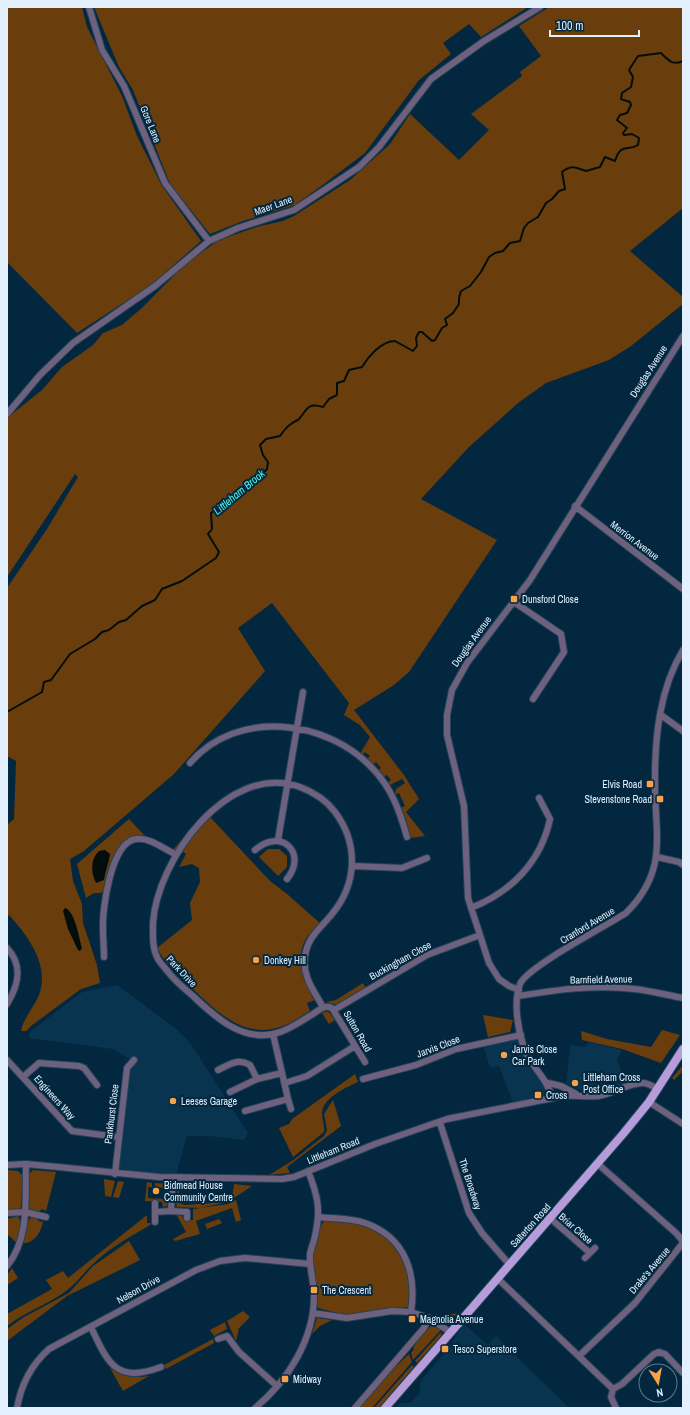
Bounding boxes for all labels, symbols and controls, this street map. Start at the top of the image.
scale bar [550,12,639,38]
text: 100 m [556,18,583,34]
street label: Gore Lane [137,104,164,145]
street label: Maer Lane [253,193,294,218]
street label: Douglas Avenue [627,342,670,400]
water label: Littleham Brook [210,466,268,518]
street label: Merrion Avenue [608,518,662,563]
place label: Dunsford Close [522,593,579,606]
marker: Dunsford Close [509,594,519,604]
street label: Douglas Avenue [449,613,494,669]
place label: Elvis Road [602,778,642,791]
marker: Elvis Road [645,779,655,789]
place label: Stevenstone Road [585,793,652,806]
marker: Stevenstone Road [655,794,665,804]
street label: Cranford Avenue [558,904,617,947]
street label: Buckingham Close [367,938,434,983]
street label: Park Drive [164,953,200,990]
place label: Donkey Hill [264,954,306,967]
marker: Donkey Hill [251,955,261,965]
street label: Barnfield Avenue [570,972,633,987]
street label: Sutton Road [341,1008,375,1054]
street label: Jarvis Close [415,1032,462,1061]
place label: Jarvis Close Car Park [512,1043,558,1068]
marker: Jarvis Close Car Park [499,1050,509,1060]
place label: Littleham Cross Post Office [583,1071,640,1096]
street label: Engineers Way [31,1072,79,1123]
marker: Littleham Cross Post Office [570,1078,580,1088]
street label: Pankhurst Close [101,1083,122,1145]
place label: Cross [546,1089,567,1102]
marker: Cross [533,1090,543,1100]
place label: Leeses Garage [181,1095,238,1108]
marker: Leeses Garage [168,1096,178,1106]
street label: Littleham Road [305,1134,361,1167]
street label: The Broadway [456,1157,485,1212]
place label: Bidmead House Community Centre [164,1179,233,1204]
marker: Bidmead House Community Centre [151,1186,161,1196]
street label: Salterton Road [507,1201,554,1250]
street label: Briar Close [556,1210,596,1247]
street label: Drake's Avenue [626,1244,673,1296]
street label: Nelson Drive [114,1272,163,1307]
place label: The Crescent [322,1284,372,1297]
marker: The Crescent [309,1285,319,1295]
place label: Magnolia Avenue [420,1313,484,1326]
marker: Magnolia Avenue [407,1314,417,1324]
place label: Tesco Superstore [453,1343,517,1356]
marker: Tesco Superstore [440,1344,450,1354]
north arrow [638,1363,678,1403]
place label: Midway [293,1373,322,1386]
marker: Midway [280,1374,290,1384]
text: N [655,1385,664,1400]

